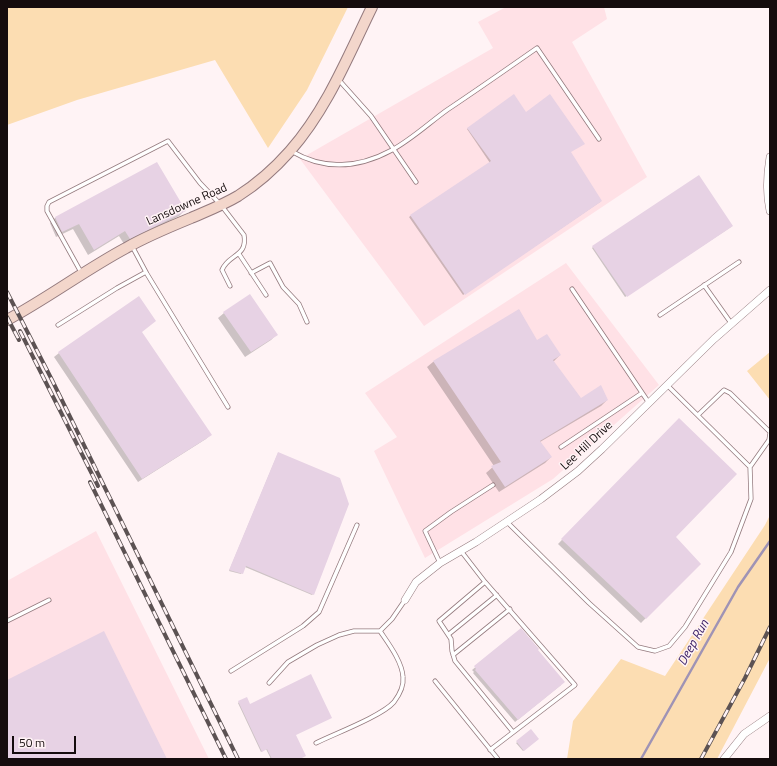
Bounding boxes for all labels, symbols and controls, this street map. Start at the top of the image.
street label: Lansdowne Road [144,181,230,229]
street label: Lee Hill Drive [558,418,616,474]
water label: Deep Run [675,618,713,668]
scale bar [14,728,78,754]
text: 50 m [19,733,45,752]

